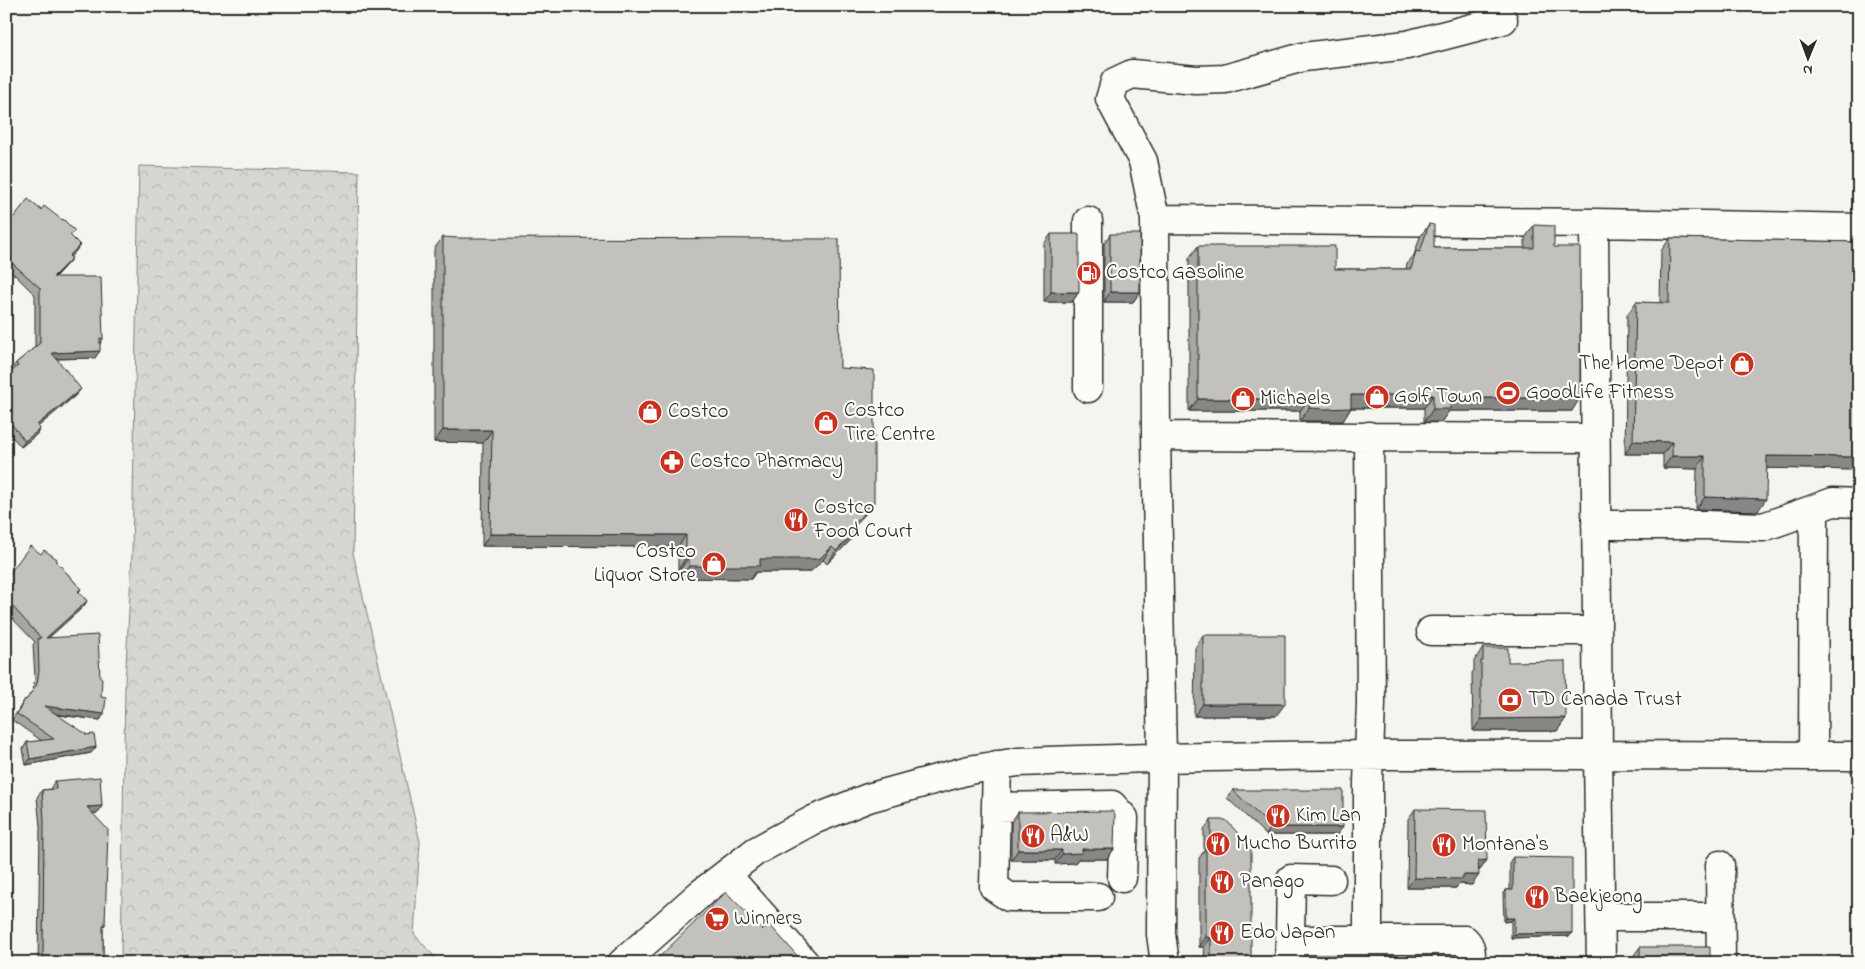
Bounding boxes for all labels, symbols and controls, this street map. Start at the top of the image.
north arrow [1782,32,1832,82]
text: N [1803,59,1813,80]
place label: Costco Gasoline [1106,258,1245,288]
fuel station icon: Costco Gasoline [1076,260,1102,286]
place label: The Home Depot [1579,349,1724,379]
shop icon: The Home Depot [1729,351,1755,377]
place label: GoodLife Fitness [1526,378,1674,408]
sports icon: GoodLife Fitness [1495,380,1521,406]
place label: Golf Town [1394,382,1482,412]
place label: Michaels [1260,384,1331,414]
shop icon: Golf Town [1364,384,1390,410]
shop icon: Michaels [1230,386,1256,412]
place label: Costco Tire Centre [844,396,936,450]
place label: Costco [668,397,729,427]
shop icon: Costco [637,399,663,425]
shop icon: Costco Tire Centre [813,410,839,436]
place label: Costco Pharmacy [690,447,843,479]
pharmacy icon: Costco Pharmacy [659,449,685,475]
place label: Costco Food Court [813,493,913,547]
restaurant icon: Costco Food Court [783,507,809,533]
place label: Costco Liquor Store [594,537,697,591]
shop icon: Costco Liquor Store [701,551,727,577]
place label: TD Canada Trust [1528,685,1682,715]
bank icon: TD Canada Trust [1497,687,1523,713]
place label: Kim Lan [1296,801,1361,831]
restaurant icon: Kim Lan [1265,803,1291,829]
place label: A&W [1050,821,1089,851]
restaurant icon: A&W [1020,823,1046,849]
place label: Mucho Burrito [1236,829,1357,859]
place label: Montana's [1462,830,1549,860]
restaurant icon: Mucho Burrito [1205,831,1231,857]
restaurant icon: Montana's [1431,832,1457,858]
place label: Panago [1240,867,1304,899]
restaurant icon: Panago [1209,869,1235,895]
place label: Baekjeong [1553,882,1642,914]
restaurant icon: Baekjeong [1524,884,1550,910]
place label: Winners [734,904,802,934]
supermarket icon: Winners [704,906,730,932]
place label: Edo Japan [1240,918,1335,948]
restaurant icon: Edo Japan [1209,920,1235,946]

